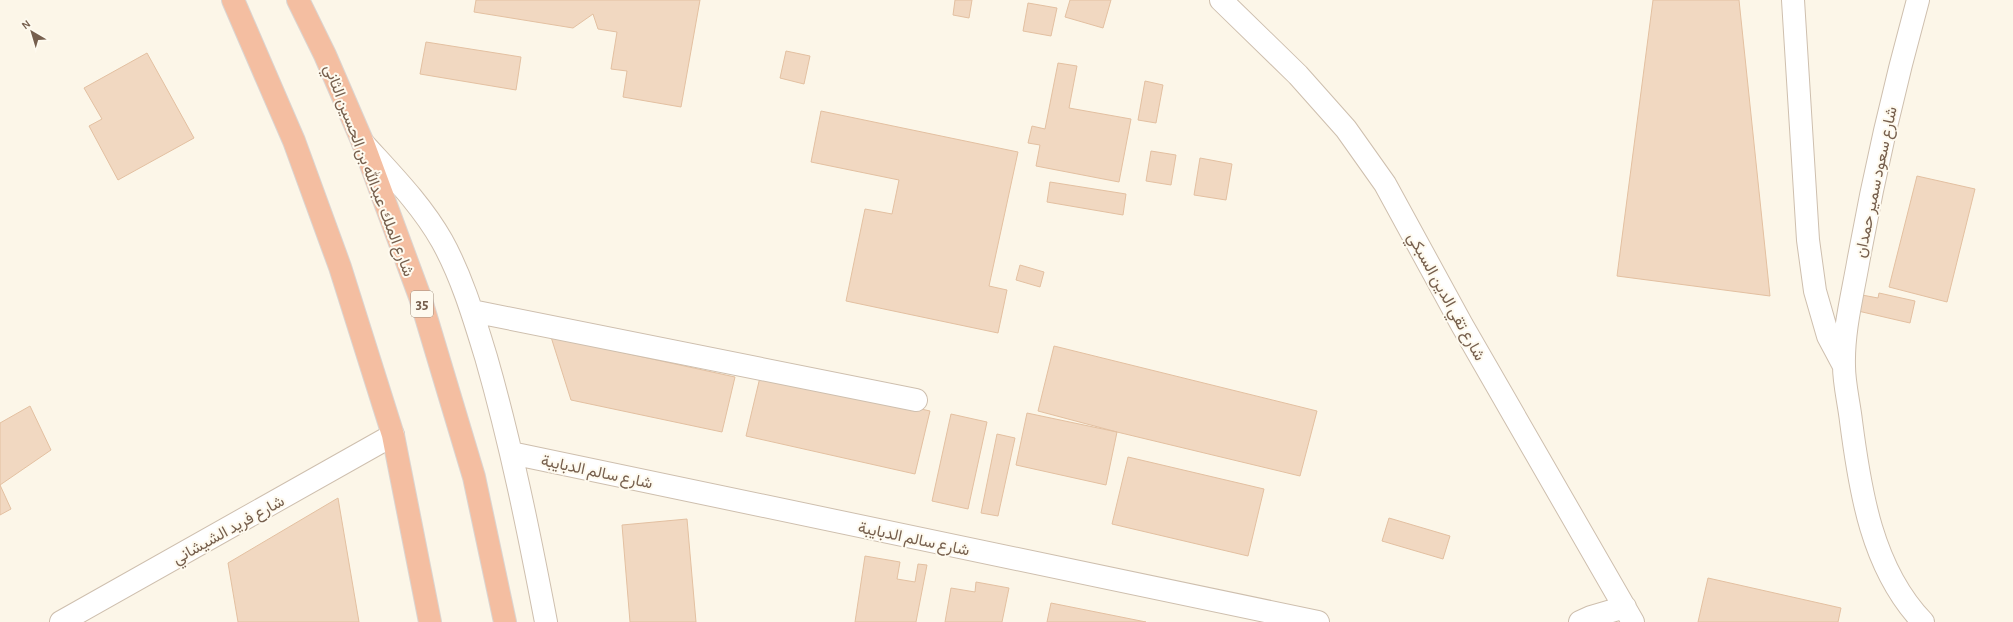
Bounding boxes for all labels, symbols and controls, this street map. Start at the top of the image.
north arrow [12,12,52,52]
text: N [20,18,33,31]
street label: شارع الملك عبدالله بن الحسين الثاني [317,62,419,280]
street label: شارع سعود سمير حمدان [1852,105,1903,260]
street label: شارع تقي الدين السبكي [1400,230,1488,366]
road number: 35 [411,291,433,317]
street label: شارع سالم الدبايبة [539,452,654,495]
street label: شارع فريد الشيشاني [170,493,289,571]
street label: شارع سالم الدبايبة [856,519,971,562]

